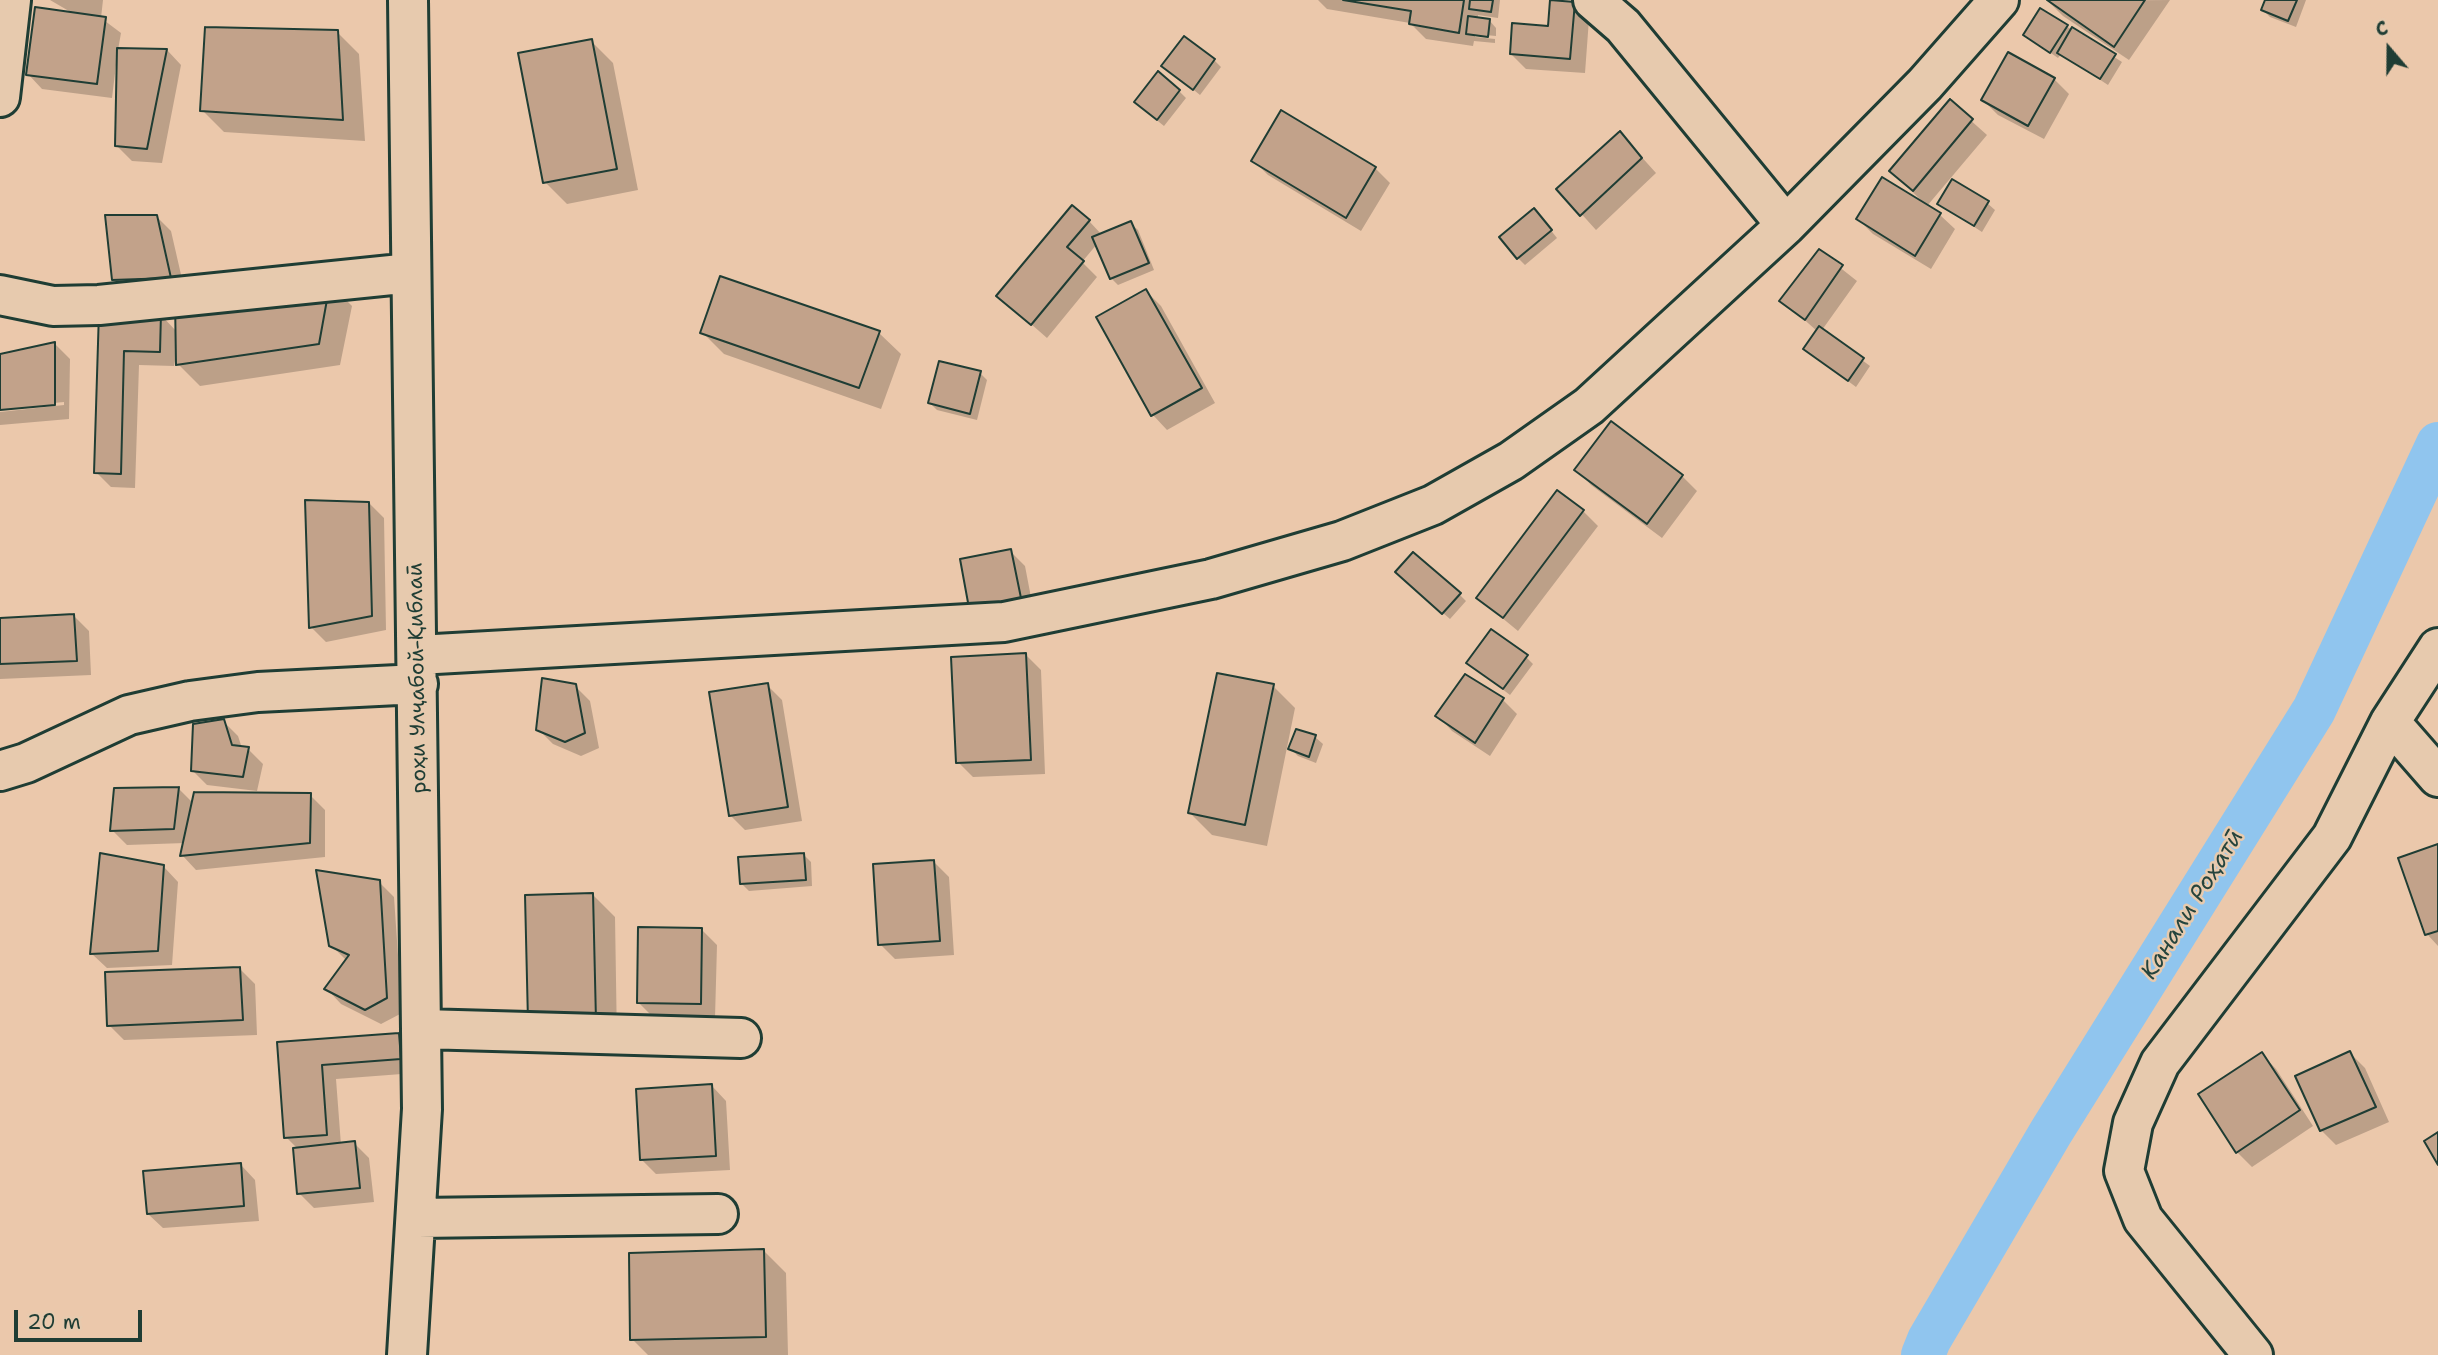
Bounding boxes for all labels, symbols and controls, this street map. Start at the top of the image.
north arrow [2354,14,2424,84]
text: С [2372,15,2391,43]
street label: роҳи Улҷабой-Қиблаӣ [403,562,433,794]
water label: Канали Роҳатӣ [2136,825,2250,985]
scale bar [18,1296,145,1340]
text: 20 m [27,1308,81,1336]

